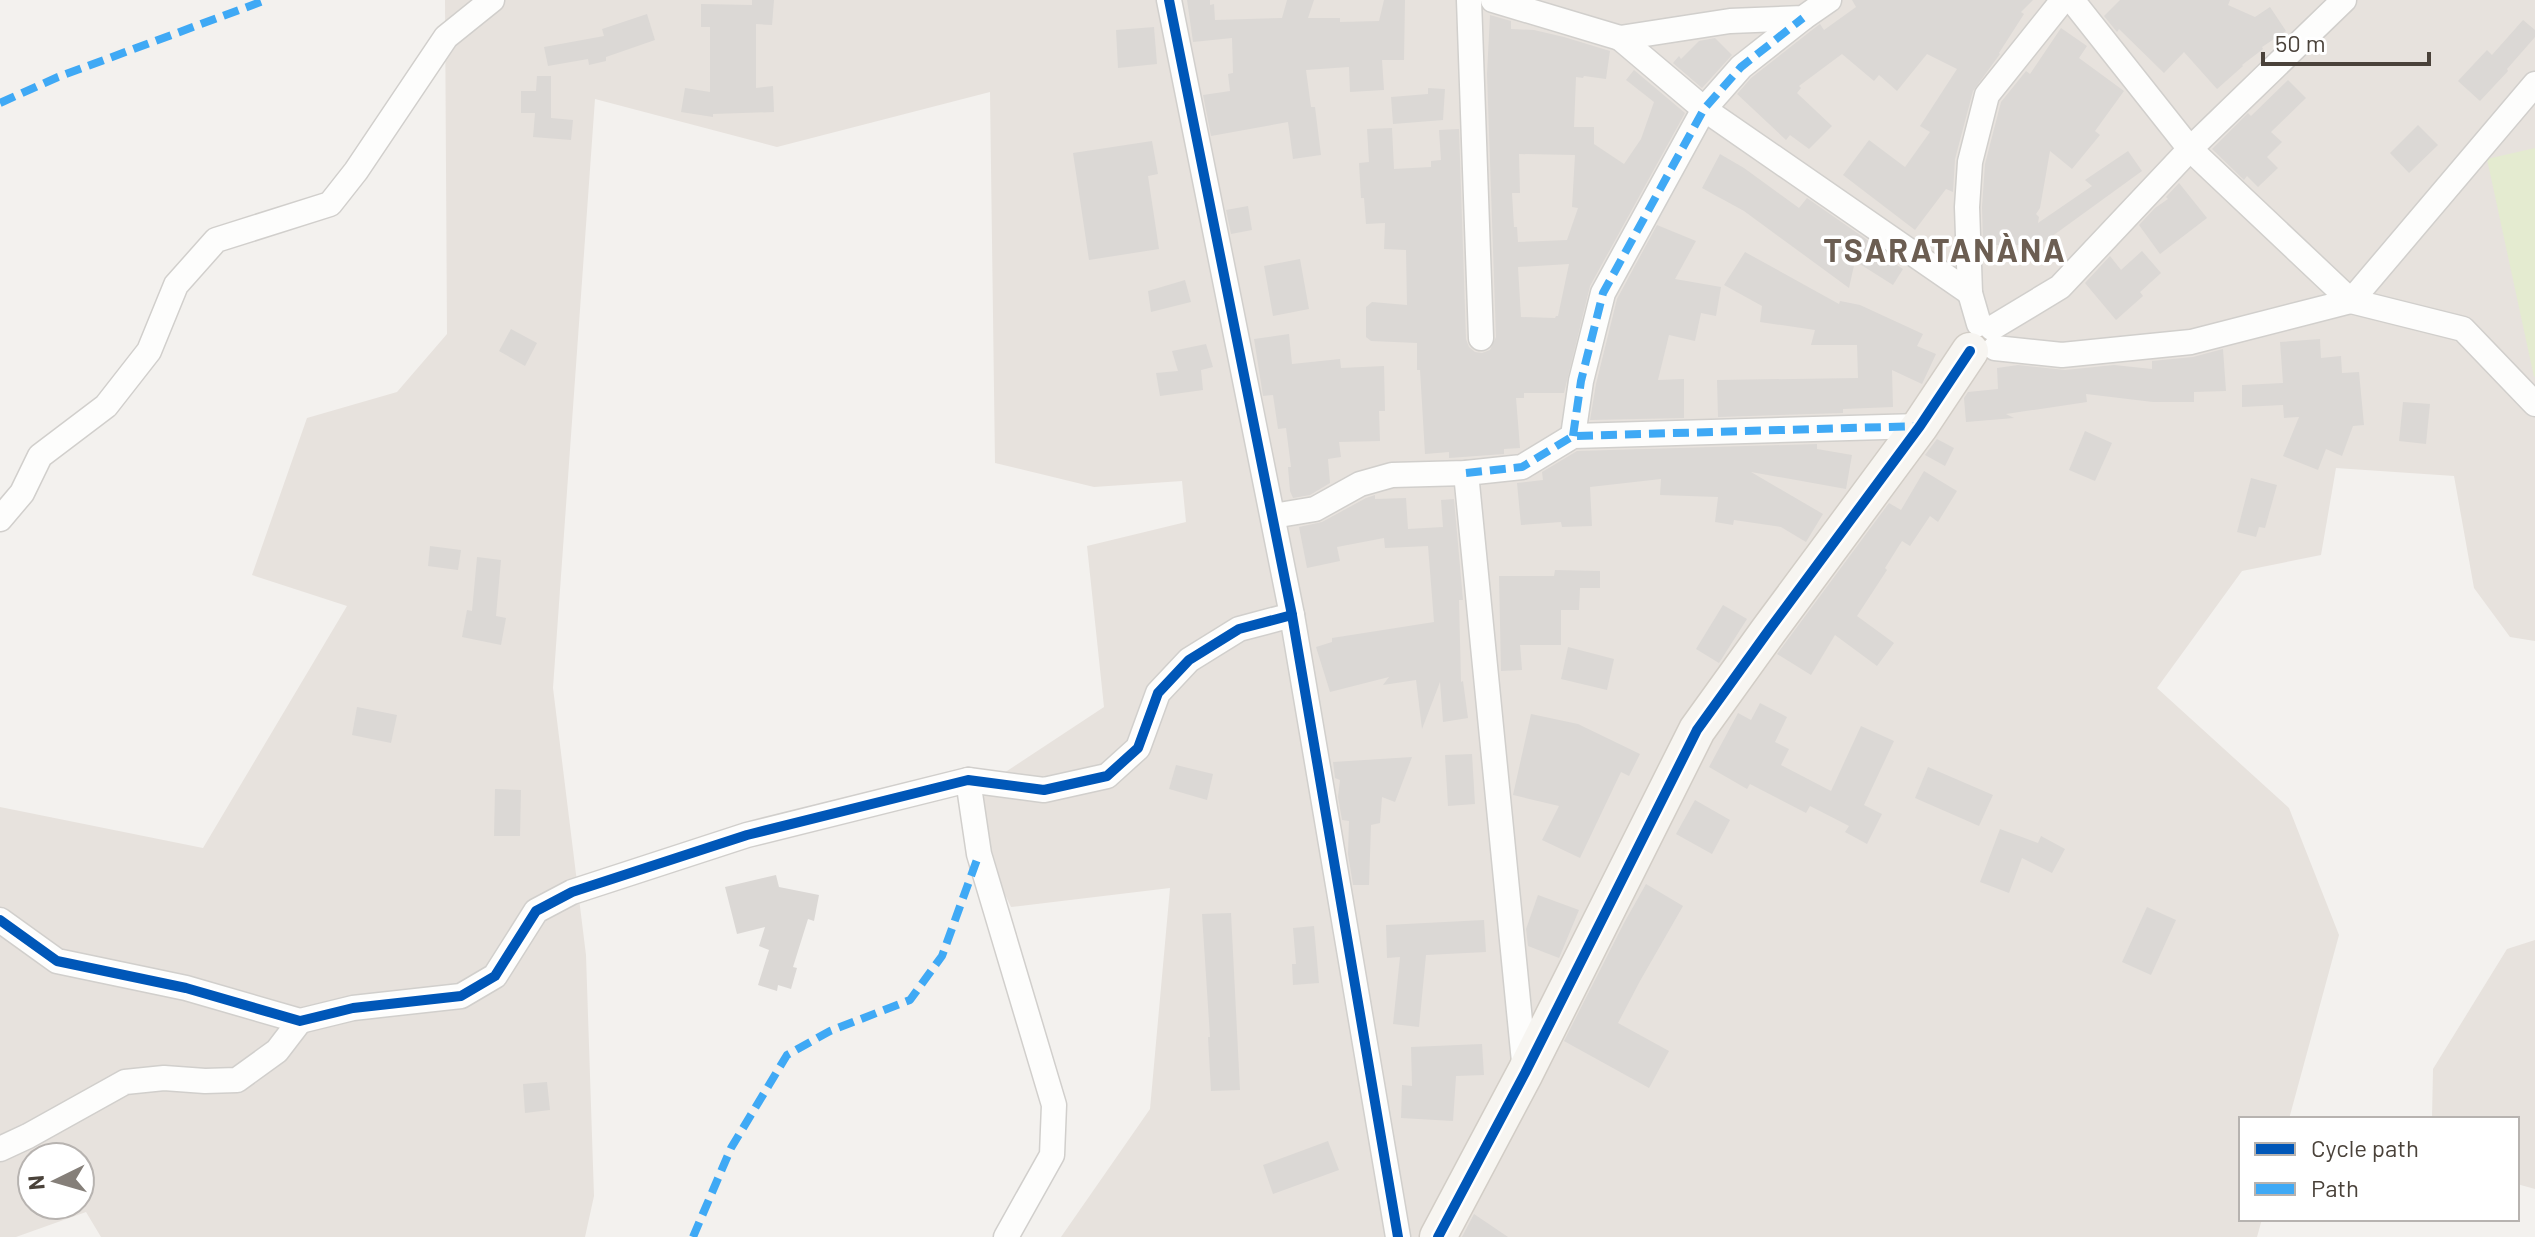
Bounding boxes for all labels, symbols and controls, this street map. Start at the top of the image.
scale bar [2263,16,2429,66]
text: 50 m [2275,28,2326,57]
district label: TSARATANÀNA [1823,230,2067,268]
legend [2239,1117,2519,1221]
text: Cycle path [2311,1133,2419,1162]
north arrow [16,1141,96,1221]
text: Path [2311,1173,2359,1202]
text: N [21,1174,49,1191]

